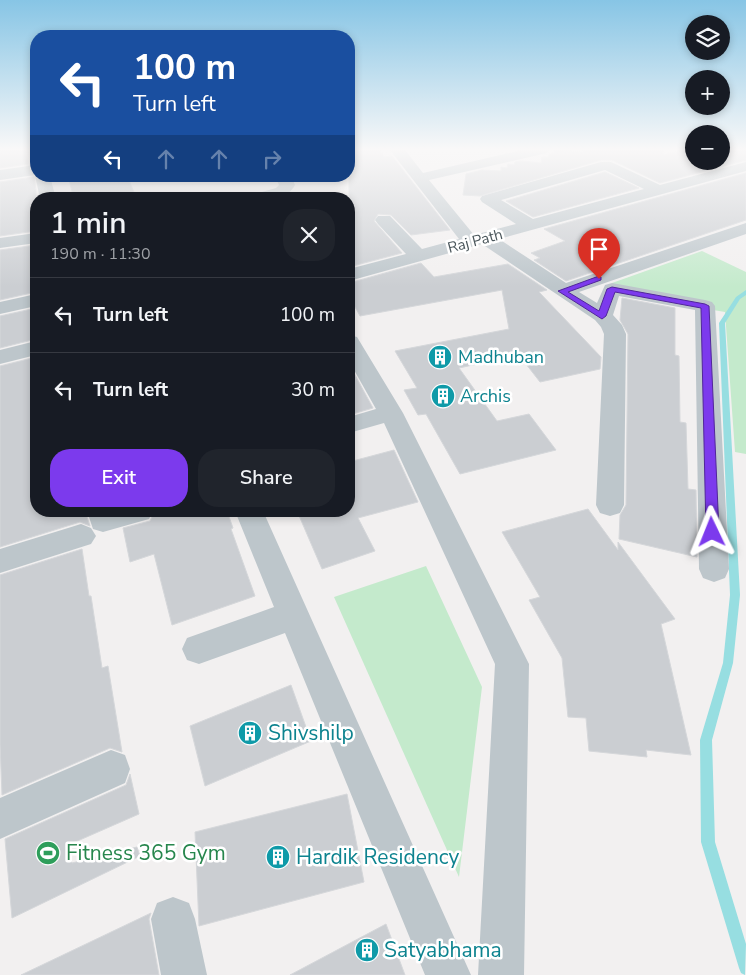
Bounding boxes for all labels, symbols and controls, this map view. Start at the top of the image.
map controls [685,15,730,170]
button: layers [685,15,730,60]
text: 100 m [133,44,236,91]
icon: left [50,50,115,115]
button: + [685,70,730,115]
text: Turn left [133,89,216,119]
button: − [685,125,730,170]
icon: left [99,145,127,173]
icon: ahead [152,145,180,173]
icon: ahead [205,145,233,173]
icon: right [258,145,286,173]
text: 1 min [50,203,126,244]
button: close [283,209,335,261]
street label: Raj Path [445,224,505,258]
pin [578,228,620,279]
icon: arrive [585,235,613,263]
text: 190 m · 11:30 [50,243,151,265]
icon: left [50,301,78,329]
text: Turn left [93,302,168,328]
text: 100 m [280,302,335,328]
building icon: Madhuban [427,344,453,370]
place label: Madhuban [458,345,544,369]
icon: left [50,376,78,404]
text: Turn left [93,377,168,403]
text: 30 m [291,377,335,403]
building icon: Archis [430,383,456,409]
place label: Archis [460,384,511,408]
button: Exit [50,449,188,507]
button: Share [198,449,335,507]
position arrow [685,505,737,557]
place label: Shivshilp [268,719,354,747]
building icon: Shivshilp [237,720,263,746]
place label: Fitness 365 Gym [66,839,226,867]
sports icon: Fitness 365 Gym [35,840,61,866]
place label: Hardik Residency [296,843,460,871]
building icon: Hardik Residency [265,844,291,870]
place label: Satyabhama [384,936,502,964]
building icon: Satyabhama [354,937,380,963]

